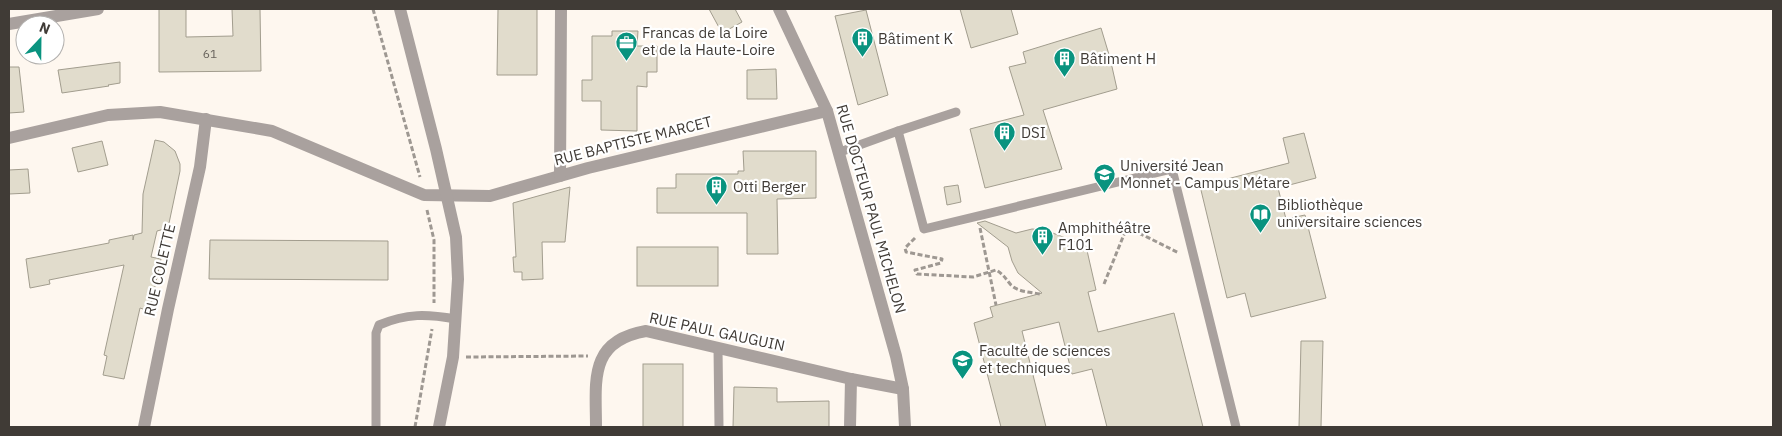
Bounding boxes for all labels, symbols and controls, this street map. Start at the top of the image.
north arrow [15,15,65,65]
text: N [37,18,53,38]
place label: Francas de la Loire et de la Haute-Loire [642,23,775,59]
building icon: Bâtiment K [850,27,874,58]
place label: Bâtiment K [878,29,953,48]
office icon: Francas de la Loire et de la Haute-Loire [614,30,638,61]
house number: 61 [203,46,217,61]
building icon: Bâtiment H [1052,47,1076,78]
place label: Bâtiment H [1080,49,1156,68]
street label: RUE DOCTEUR PAUL MICHELON [832,102,910,316]
street label: RUE BAPTISTE MARCET [552,112,714,169]
building icon: DSI [993,121,1017,152]
place label: DSI [1021,123,1046,142]
place label: Université Jean Monnet - Campus Métare [1120,156,1290,192]
school or university icon: Université Jean Monnet - Campus Métare [1092,163,1116,194]
building icon: Otti Berger [705,175,729,206]
place label: Otti Berger [733,177,807,196]
place label: Bibliothèque universitaire sciences [1277,195,1422,231]
library icon: Bibliothèque universitaire sciences [1249,202,1273,233]
place label: Amphithéâtre F101 [1058,218,1151,254]
street label: RUE COLETTE [140,222,179,318]
building icon: Amphithéâtre F101 [1030,225,1054,256]
street label: RUE PAUL GAUGUIN [648,308,787,355]
place label: Faculté de sciences et techniques [979,341,1111,377]
school or university icon: Faculté de sciences et techniques [951,348,975,379]

